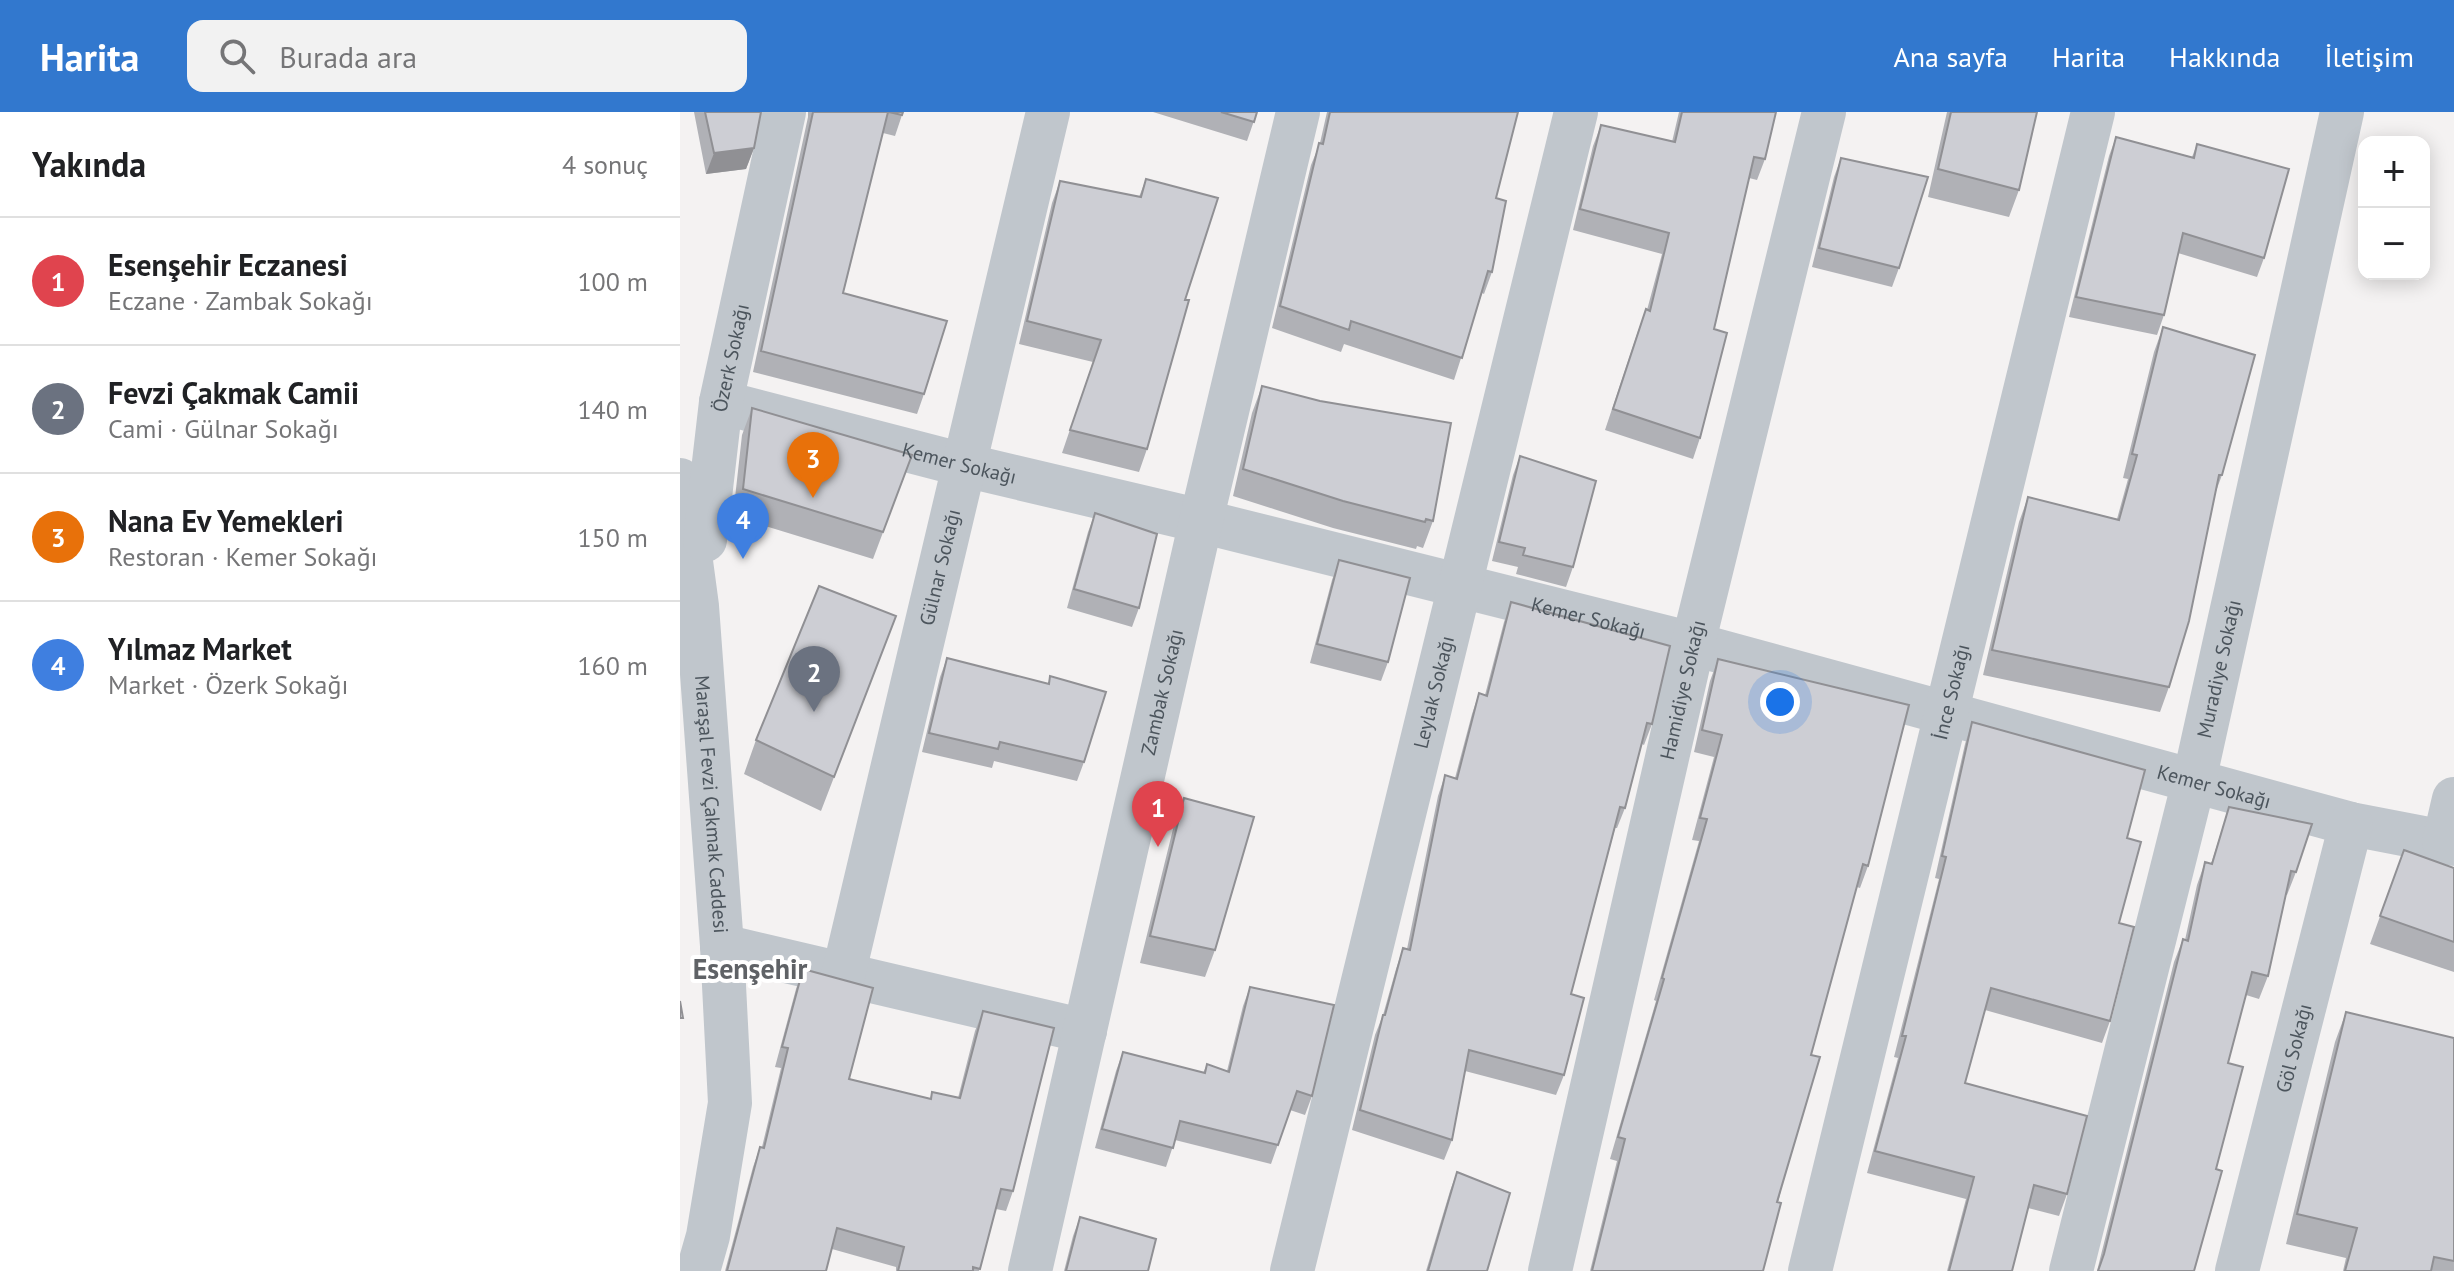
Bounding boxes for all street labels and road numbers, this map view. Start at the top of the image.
street label: Özerk Sokağı [707,301,755,413]
street label: Kemer Sokağı [899,436,1019,490]
street label: Gülnar Sokağı [914,506,966,628]
street label: Kemer Sokağı [1529,591,1648,645]
street label: Muradiye Sokağı [2191,597,2247,741]
street label: Hamidiye Sokağı [1654,617,1711,762]
street label: Zambak Sokağı [1135,626,1189,757]
street label: Leylak Sokağı [1407,633,1460,751]
street label: İnce Sokağı [1927,641,1976,743]
street label: Maraşal Fevzi Çakmak Caddesi [689,674,734,934]
street label: Kemer Sokağı [2154,759,2274,815]
street label: Göl Sokağı [2270,1001,2318,1096]

